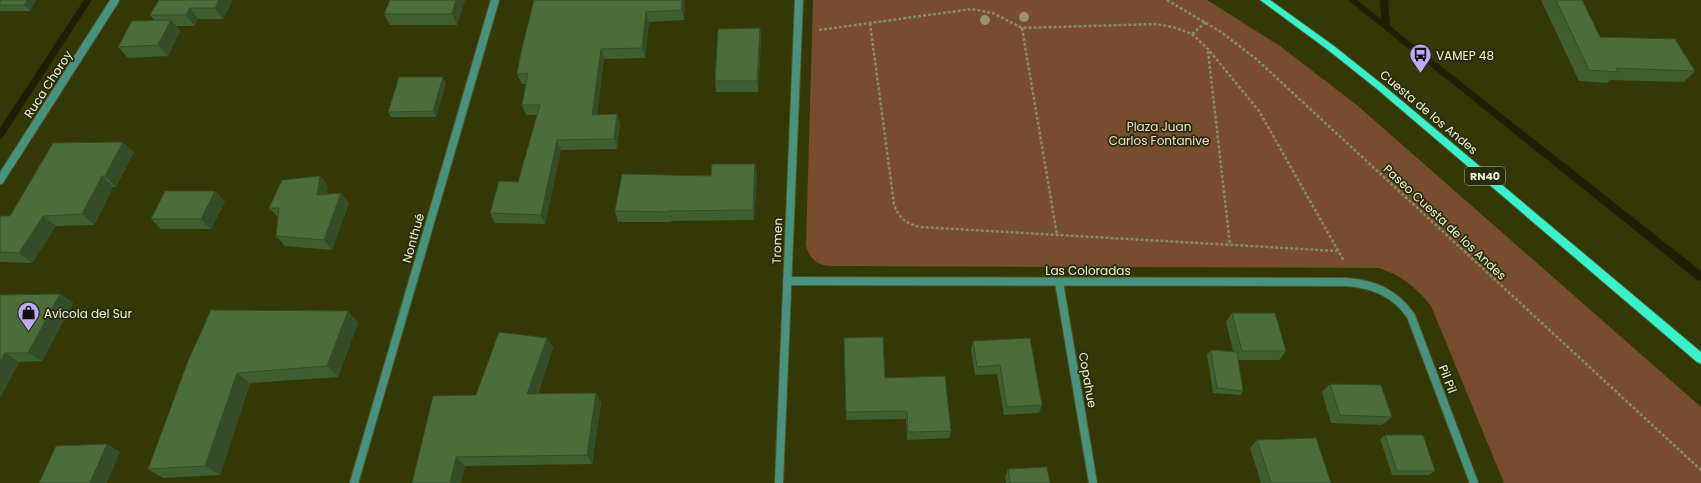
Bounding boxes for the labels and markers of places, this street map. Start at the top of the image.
bus stop icon: VAMEP 48 [1407,42,1433,75]
place label: VAMEP 48 [1436,47,1494,64]
shop icon: Avícola del Sur [15,300,41,333]
place label: Avícola del Sur [44,305,132,322]

